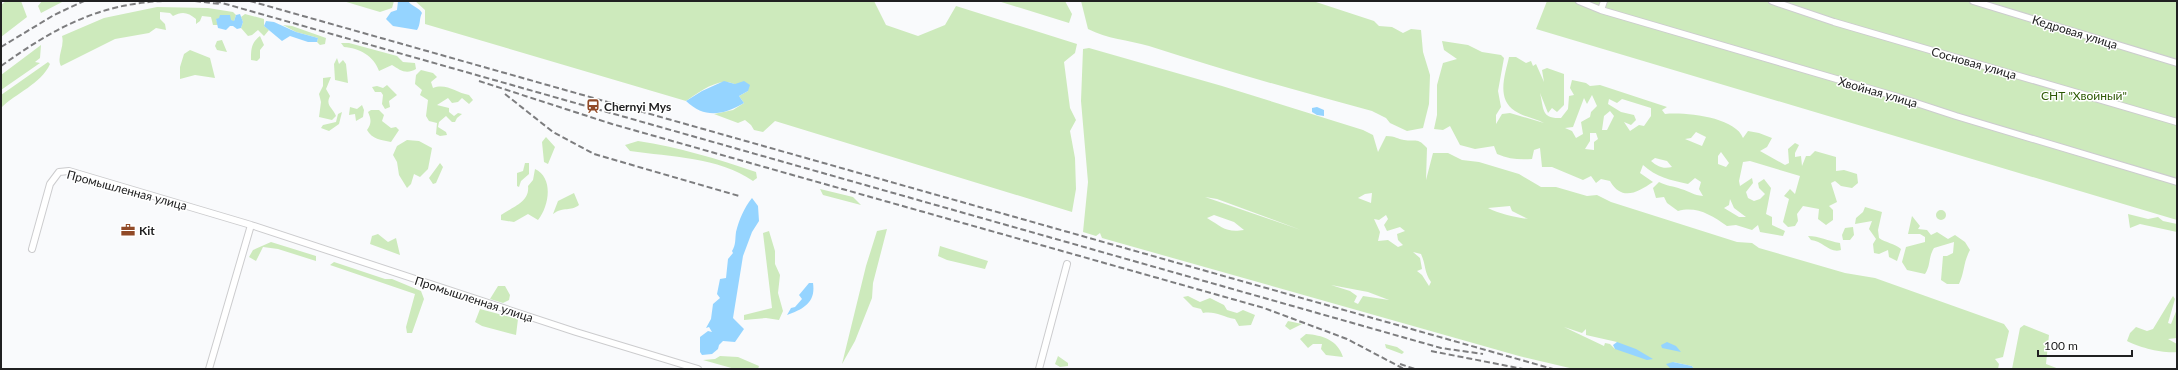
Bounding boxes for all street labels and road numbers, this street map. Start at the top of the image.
street label: Кедровая улица [2030,12,2120,52]
street label: Сосновая улица [1930,44,2018,82]
street label: Хвойная улица [1837,74,1919,110]
street label: Промышленная улица [65,167,189,213]
street label: Промышленная улица [413,273,535,325]

